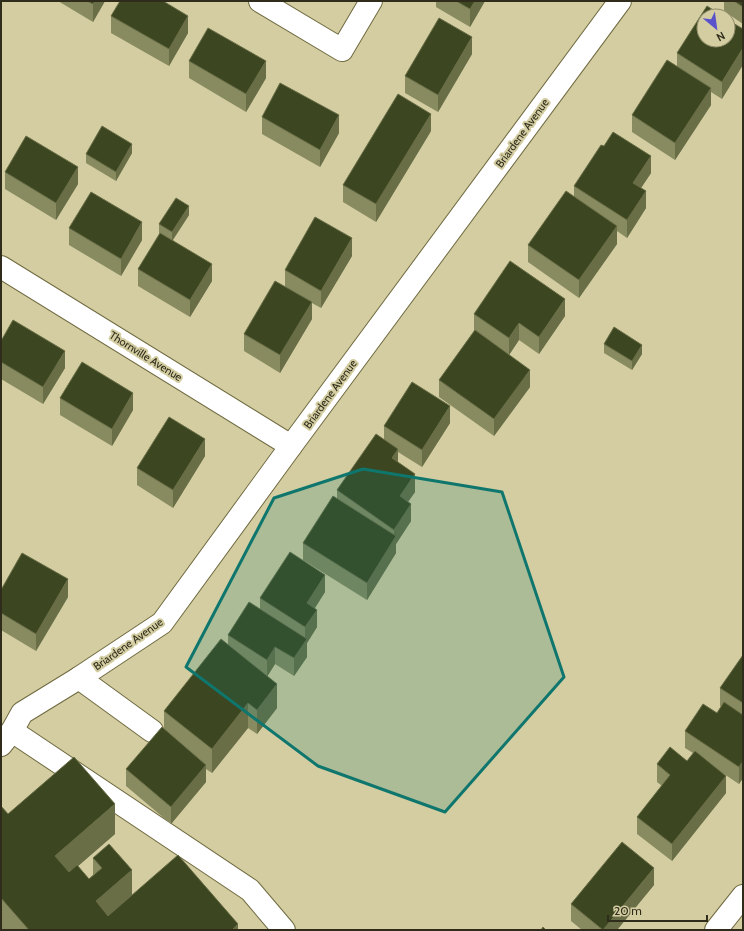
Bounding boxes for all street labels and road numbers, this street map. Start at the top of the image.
street label: Briardene Avenue [492,96,552,170]
street label: Thornville Avenue [107,328,185,384]
street label: Briardene Avenue [300,357,360,431]
street label: Briardene Avenue [90,615,166,673]

